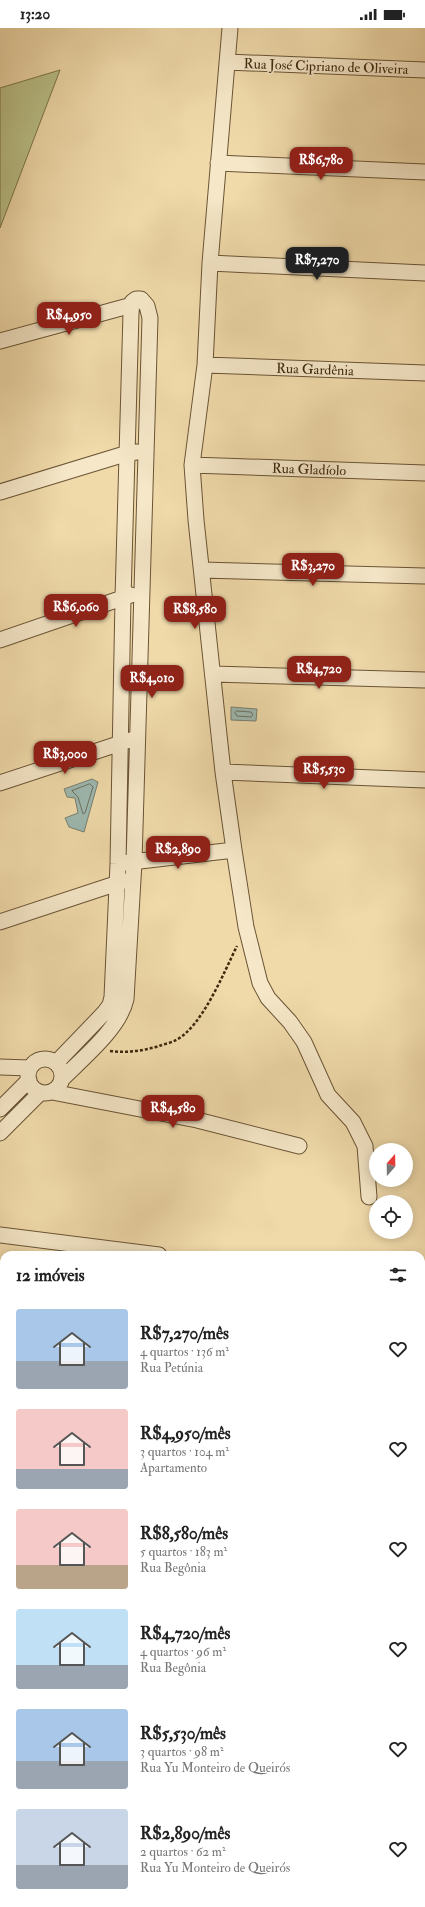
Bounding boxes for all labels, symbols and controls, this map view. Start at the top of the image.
text: 13:20 [20,5,50,24]
street label: Rua José Cipriano de Oliveira [243,55,409,79]
pin: R$6,780 [284,147,358,181]
text: R$6,780 [299,152,343,168]
pin: R$7,270 [280,247,354,281]
text: R$7,270 [295,252,339,268]
pin: R$4,950 [32,302,106,336]
text: R$4,950 [46,307,92,323]
street label: Rua Gardênia [276,360,354,379]
street label: Rua Gladíolo [271,460,347,479]
pin: R$3,270 [276,553,350,587]
text: R$3,270 [291,558,335,574]
pin: R$6,060 [39,594,113,628]
pin: R$8,580 [158,596,232,630]
text: R$6,060 [53,599,99,615]
text: R$8,580 [173,601,217,617]
pin: R$4,720 [282,656,356,690]
text: R$4,720 [296,661,342,677]
pin: R$4,010 [115,665,189,699]
text: R$4,010 [130,670,174,686]
pin: R$3,000 [28,741,102,775]
text: R$3,000 [43,746,87,762]
pin: R$5,530 [287,756,361,790]
text: R$5,530 [303,761,345,777]
pin: R$2,890 [141,836,215,870]
text: R$2,890 [155,841,201,857]
pin: R$4,580 [136,1095,210,1129]
text: R$4,580 [150,1100,196,1116]
north arrow [369,1143,413,1187]
map controls [369,1143,413,1239]
button: locate [369,1195,413,1239]
icon: filters [387,1264,409,1286]
text: 12 imóveis [16,1265,85,1286]
text: R$7,270/mês [140,1323,229,1344]
icon: home [48,1325,96,1373]
icon: heart [387,1338,409,1360]
text: 4 quartos · 136 m² [140,1344,229,1360]
text: Rua Petúnia [140,1360,203,1376]
text: R$4,950/mês [140,1423,231,1444]
icon: home [48,1425,96,1473]
icon: heart [387,1438,409,1460]
text: 3 quartos · 104 m² [140,1444,229,1460]
text: Apartamento [140,1460,207,1476]
text: R$8,580/mês [140,1523,228,1544]
icon: home [48,1525,96,1573]
icon: heart [387,1538,409,1560]
text: 5 quartos · 183 m² [140,1544,227,1560]
text: Rua Begônia [140,1560,206,1576]
text: R$4,720/mês [140,1623,230,1644]
icon: home [48,1625,96,1673]
icon: heart [387,1638,409,1660]
text: 4 quartos · 96 m² [140,1644,226,1660]
text: Rua Begônia [140,1660,206,1676]
text: R$5,530/mês [140,1723,226,1744]
icon: home [48,1725,96,1773]
icon: heart [387,1738,409,1760]
text: 3 quartos · 98 m² [140,1744,224,1760]
text: Rua Yu Monteiro de Queirós [140,1760,290,1776]
text: R$2,890/mês [140,1823,230,1844]
icon: home [48,1825,96,1873]
icon: heart [387,1838,409,1860]
text: 2 quartos · 62 m² [140,1844,226,1860]
text: Rua Yu Monteiro de Queirós [140,1860,290,1876]

